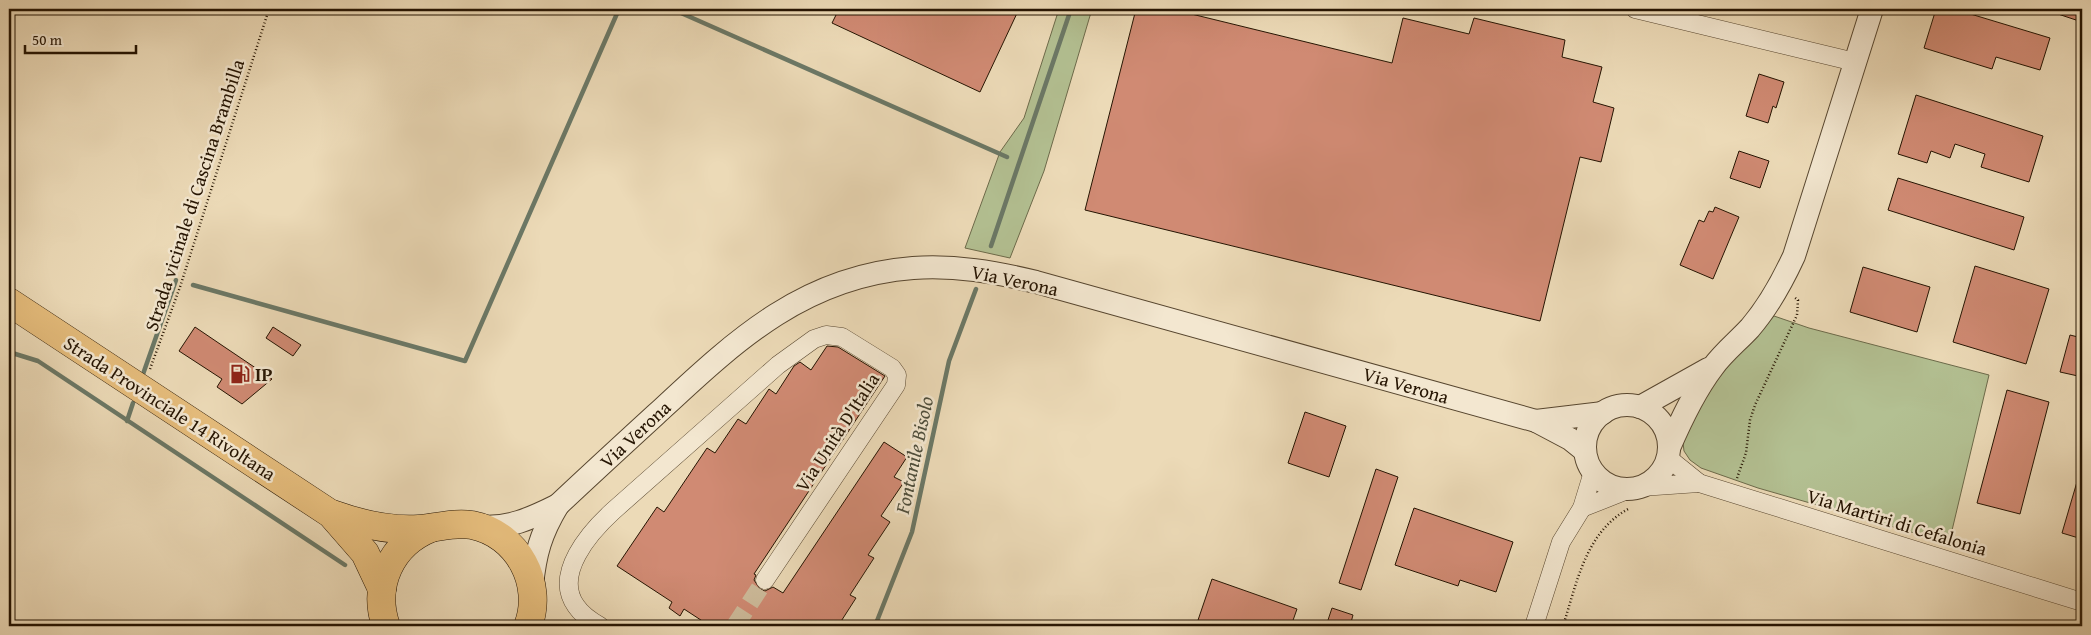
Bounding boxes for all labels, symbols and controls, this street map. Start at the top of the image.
scale bar [25,22,136,54]
text: 50 m [32,29,63,50]
street label: Strada vicinale di Cascina Brambilla [137,55,251,335]
street label: Via Verona [969,257,1061,303]
street label: Strada Provinciale 14 Rivoltana [58,329,282,487]
street label: Via Verona [1360,359,1452,411]
place label: IP [255,360,272,388]
fuel station icon: IP [229,363,251,385]
street label: Via Unità D'Italia [788,367,886,497]
water label: Fontanile Bisolo [887,393,940,517]
street label: Via Verona [593,394,677,474]
street label: Via Martiri di Cefalonia [1804,481,1990,563]

